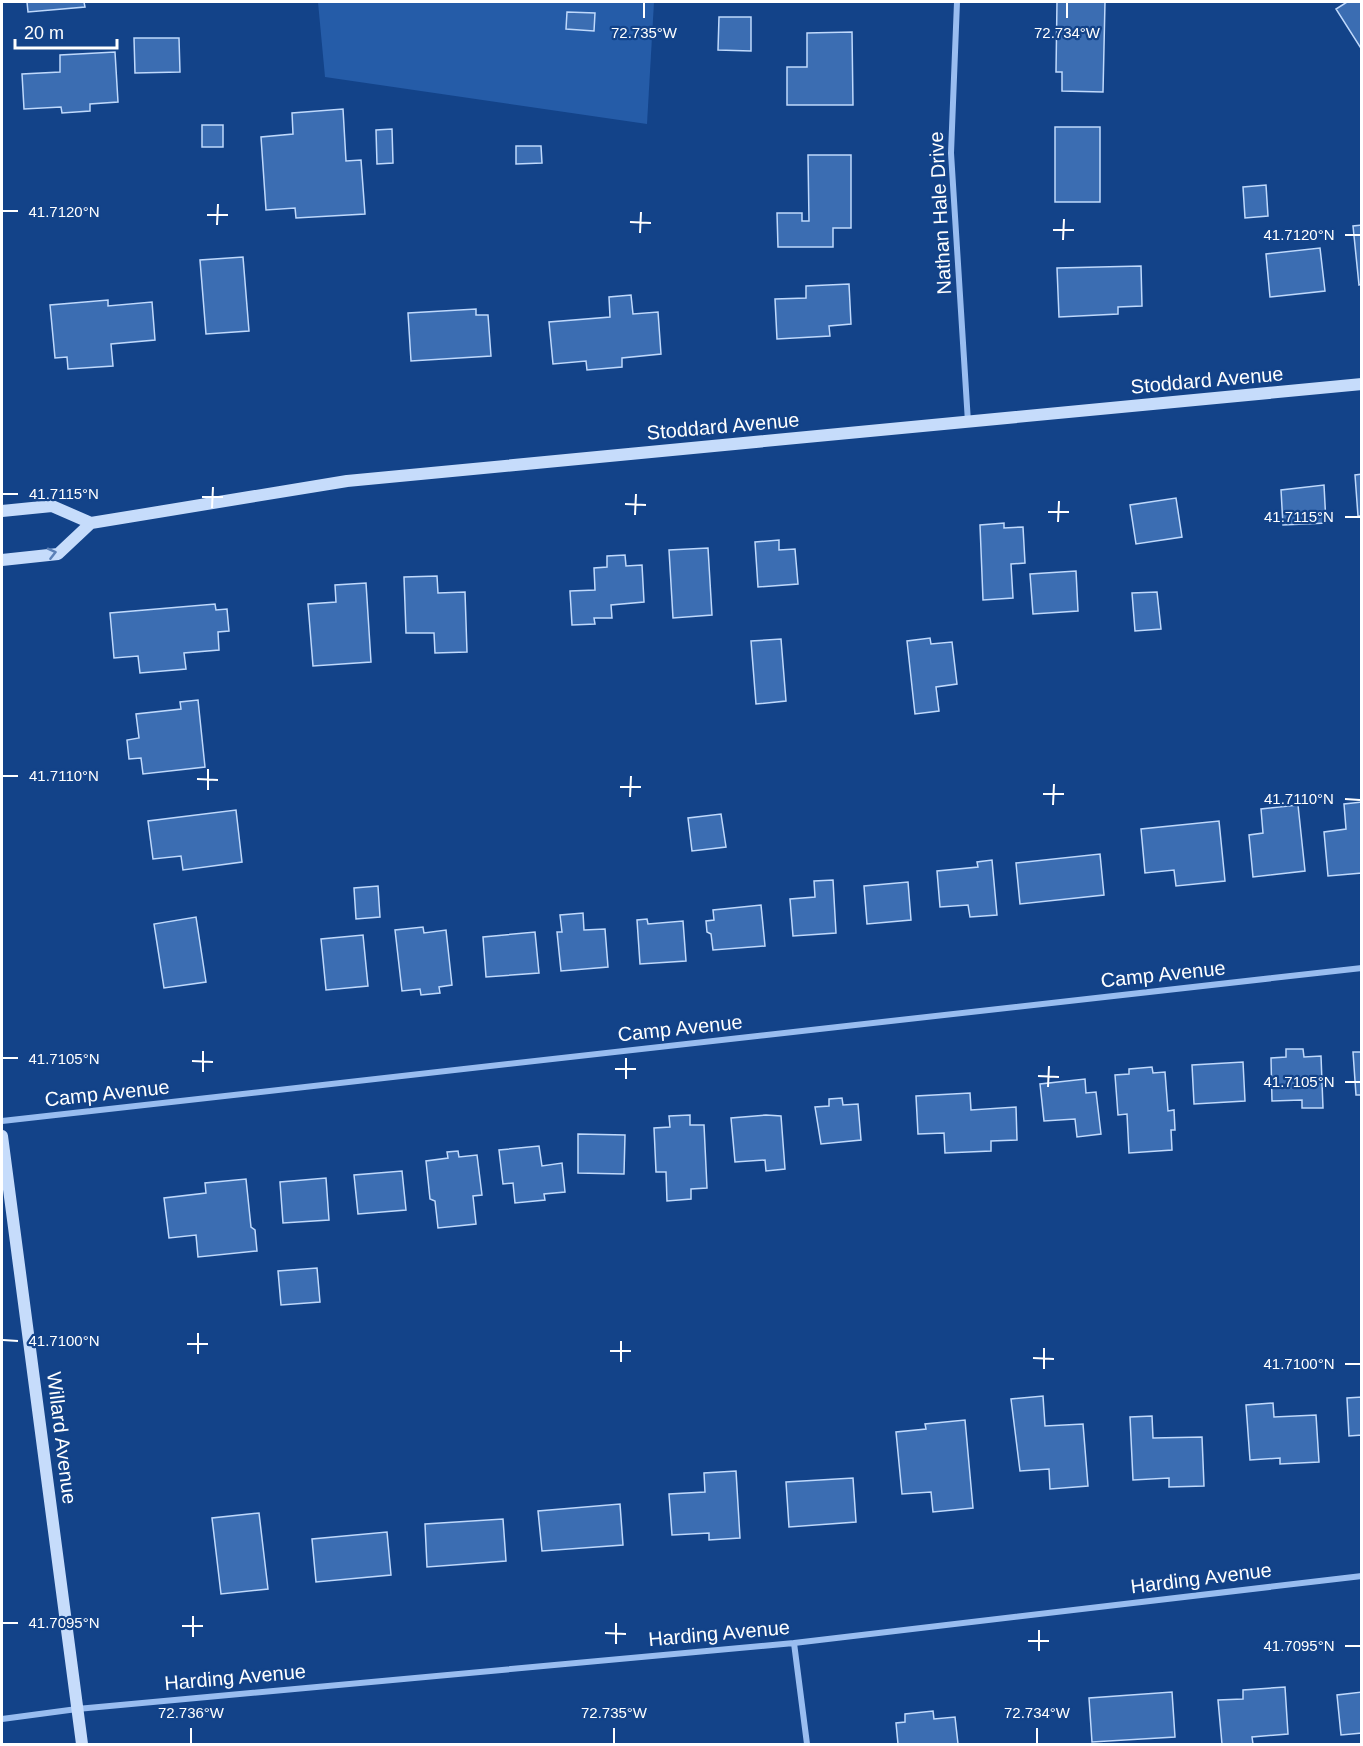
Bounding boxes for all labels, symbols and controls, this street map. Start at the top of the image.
scale bar [15,12,117,50]
text: 20 m [24,23,64,43]
text: 72.735°W [611,24,678,41]
text: 72.734°W [1034,24,1101,41]
street label: Nathan Hale Drive [925,131,955,295]
text: 41.7120°N [28,203,100,220]
text: 41.7120°N [1263,226,1335,243]
street label: Stoddard Avenue [1130,362,1284,398]
street label: Stoddard Avenue [646,408,800,444]
text: 41.7115°N [29,485,99,502]
text: 41.7115°N [1264,508,1334,525]
one-way arrow [46,548,56,561]
text: 41.7110°N [29,767,99,784]
text: 41.7110°N [1264,790,1334,807]
street label: Camp Avenue [1100,957,1226,991]
street label: Camp Avenue [617,1011,743,1045]
text: 41.7105°N [28,1050,100,1067]
text: 41.7105°N [1263,1073,1335,1090]
street label: Camp Avenue [44,1076,170,1110]
text: 41.7100°N [28,1332,100,1349]
text: 41.7100°N [1263,1355,1335,1372]
street label: Willard Avenue [43,1371,81,1505]
street label: Harding Avenue [1129,1558,1273,1598]
text: 41.7095°N [28,1614,100,1631]
street label: Harding Avenue [647,1616,791,1650]
text: 41.7095°N [1263,1637,1335,1654]
street label: Harding Avenue [163,1660,307,1694]
text: 72.736°W [158,1704,225,1721]
text: 72.735°W [581,1704,648,1721]
text: 72.734°W [1004,1704,1071,1721]

